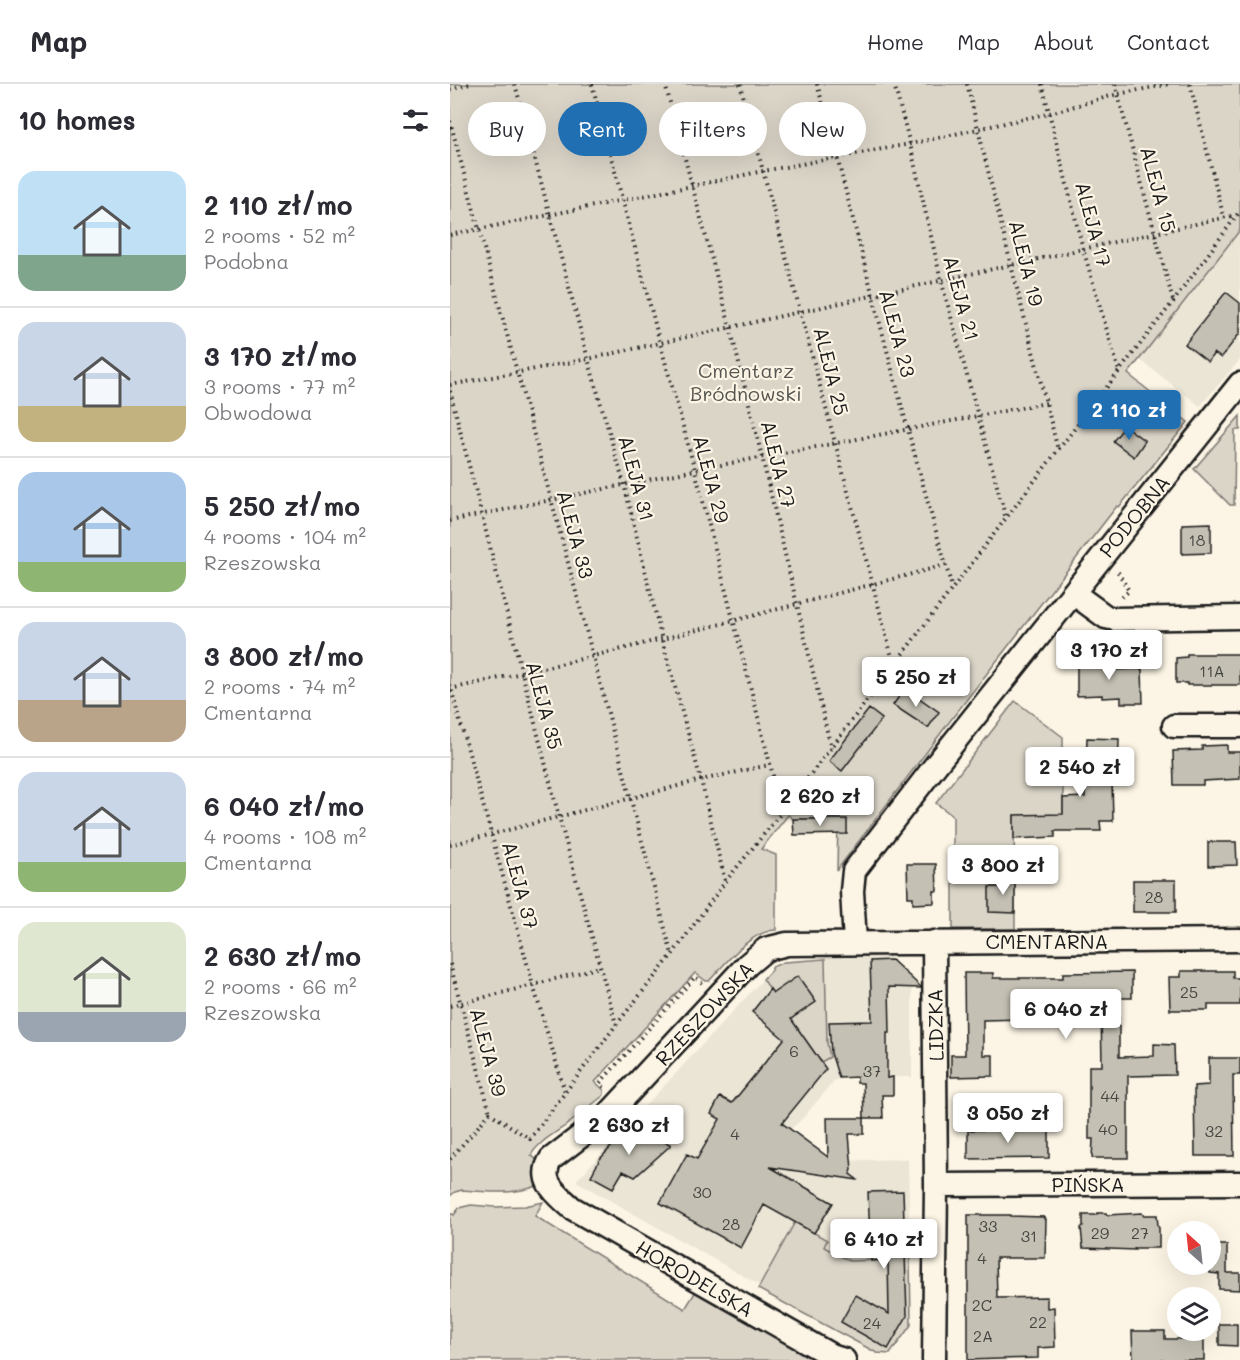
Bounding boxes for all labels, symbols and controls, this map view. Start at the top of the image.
text: Map [30,23,87,59]
text: Home [867,28,924,55]
text: Map [957,28,1000,55]
text: About [1033,28,1094,55]
text: Contact [1127,28,1210,55]
chip: Buy [468,102,546,156]
chip: Rent [558,102,647,156]
chip: Filters [659,102,767,156]
chip: New [779,102,866,156]
text: 10 homes [18,103,136,137]
icon: filters [399,104,432,137]
street label: ALEJA 15 [1135,143,1183,235]
street label: ALEJA 17 [1070,179,1118,269]
text: 2 110 zł/mo [204,188,353,222]
icon: home [66,195,138,267]
street label: ALEJA 19 [1004,217,1050,309]
text: 2 rooms · 52 m² [204,222,355,248]
text: Podobna [204,248,289,274]
street label: ALEJA 21 [938,253,986,343]
street label: ALEJA 23 [874,286,922,380]
street label: ALEJA 25 [809,324,855,418]
text: 3 170 zł/mo [204,339,357,373]
icon: home [66,346,138,418]
park label: Cmentarz Bródnowski [690,357,802,406]
text: 3 rooms · 77 m² [204,373,355,399]
pin: 2 110 zł [1067,390,1191,441]
text: 2 110 zł [1092,396,1166,422]
text: Obwodowa [204,399,312,425]
street label: ALEJA 27 [756,418,802,510]
street label: ALEJA 31 [613,432,661,524]
street label: ALEJA 29 [688,432,736,526]
street label: PODOBNA [1093,469,1175,563]
street label: ALEJA 33 [552,487,600,581]
text: 5 250 zł/mo [204,489,360,523]
icon: home [66,496,138,568]
text: 4 rooms · 104 m² [204,523,366,549]
house number: 18 [1189,529,1206,550]
text: Rzeszowska [204,549,321,575]
pin: 3 170 zł [1047,630,1171,681]
text: 3 170 zł [1070,636,1148,662]
text: 3 800 zł/mo [204,639,364,673]
icon: home [66,646,138,718]
pin: 5 250 zł [854,657,978,708]
street label: ALEJA 35 [521,658,569,752]
house number: 11A [1199,660,1225,681]
text: 5 250 zł [876,663,956,689]
text: 2 rooms · 74 m² [204,673,355,699]
text: Cmentarna [204,699,313,725]
pin: 2 540 zł [1018,747,1142,798]
text: 2 540 zł [1039,753,1121,779]
pin: 2 620 zł [758,776,882,827]
text: 2 620 zł [780,782,860,808]
text: 6 040 zł/mo [204,789,364,823]
icon: home [66,796,138,868]
text: 4 rooms · 108 m² [204,823,366,849]
street label: ALEJA 37 [497,838,545,932]
pin: 3 800 zł [941,845,1065,896]
text: Cmentarna [204,849,313,875]
text: 3 800 zł [962,851,1045,877]
house number: 28 [1145,886,1164,907]
street label: CMENTARNA [986,928,1108,954]
text: 2 630 zł/mo [204,939,361,973]
icon: home [66,946,138,1018]
street label: RZESZOWSKA [649,955,759,1071]
text: 2 rooms · 66 m² [204,973,357,999]
house number: 25 [1180,981,1198,1002]
street label: LIDZKA [921,989,949,1061]
pin: 6 040 zł [1004,989,1128,1040]
text: 6 040 zł [1024,995,1108,1021]
text: Rzeszowska [204,999,321,1025]
street label: ALEJA 39 [465,1005,513,1099]
house number: 6 [789,1040,799,1061]
house number: 37 [863,1060,881,1081]
house number: 44 [1101,1085,1120,1106]
pin: 3 050 zł [946,1093,1070,1144]
text: 3 050 zł [967,1099,1049,1125]
pin: 2 630 zł [567,1105,691,1156]
text: 2 630 zł [588,1111,670,1137]
house number: 40 [1098,1118,1118,1139]
house number: 32 [1205,1120,1223,1141]
house number: 4 [730,1123,740,1144]
street label: PIŃSKA [1052,1171,1124,1197]
house number: 30 [692,1181,712,1202]
house number: 28 [722,1213,741,1234]
house number: 33 [979,1215,997,1236]
pin: 6 410 zł [822,1219,946,1270]
north arrow [1167,1221,1221,1275]
map controls [1167,1221,1221,1341]
house number: 29 [1091,1222,1109,1243]
house number: 27 [1131,1222,1149,1243]
text: 6 410 zł [844,1225,924,1251]
house number: 31 [1021,1225,1037,1246]
street label: HORODELSKA [631,1234,759,1322]
house number: 4 [977,1247,987,1268]
button: layers [1167,1287,1221,1341]
house number: 2C [972,1294,992,1315]
house number: 22 [1029,1311,1047,1332]
house number: 24 [863,1312,882,1333]
house number: 2A [973,1325,993,1346]

